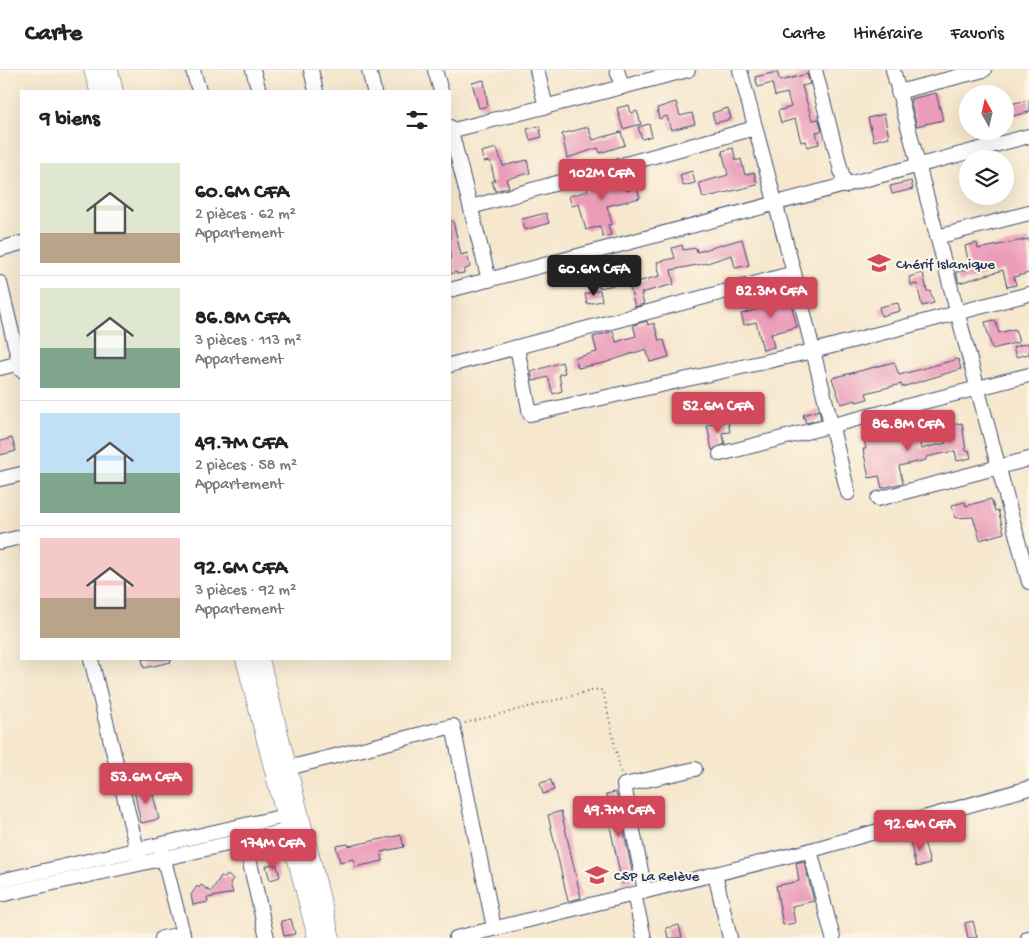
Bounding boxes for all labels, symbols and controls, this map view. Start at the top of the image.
text: Carte [25,20,82,49]
text: Carte [782,24,825,45]
text: Itinéraire [853,24,923,45]
text: Favoris [951,24,1004,45]
north arrow [959,85,1014,140]
map controls [959,85,1014,205]
icon: filters [403,106,431,134]
text: 9 biens [40,108,100,133]
button: layers [959,150,1014,205]
pin: 102M CFA [550,158,654,201]
text: 102M CFA [570,165,634,184]
text: 60.6M CFA [195,181,289,206]
icon: home [80,183,140,243]
text: 2 pièces · 62 m² [195,206,296,225]
text: Appartement [195,225,283,244]
school or university icon: Chérif Islamique [866,250,892,276]
pin: 60.6M CFA [537,254,651,297]
place label: Chérif Islamique [896,256,995,274]
text: 60.6M CFA [558,261,630,280]
pin: 82.3M CFA [714,276,828,319]
text: 82.3M CFA [735,283,807,302]
text: 86.8M CFA [195,307,289,332]
icon: home [80,308,140,368]
text: 3 pièces · 113 m² [195,332,302,351]
text: Appartement [195,351,283,370]
pin: 52.6M CFA [661,392,775,434]
text: 52.6M CFA [683,398,753,417]
pin: 86.8M CFA [851,410,965,452]
text: 86.8M CFA [872,416,944,435]
text: 49.7M CFA [195,432,287,457]
icon: home [80,433,140,493]
text: 2 pièces · 58 m² [195,457,297,476]
text: Appartement [195,476,283,495]
text: 92.6M CFA [195,557,287,582]
icon: home [80,558,140,618]
text: 3 pièces · 92 m² [195,582,296,601]
text: Appartement [195,601,283,620]
pin: 53.6M CFA [89,762,203,805]
text: 53.6M CFA [110,769,182,788]
pin: 49.7M CFA [562,796,676,838]
text: 49.7M CFA [584,802,654,821]
pin: 92.6M CFA [863,810,977,852]
text: 92.6M CFA [885,816,955,835]
pin: 174M CFA [221,828,325,871]
text: 174M CFA [241,835,305,854]
school or university icon: CSP La Relève [584,862,610,888]
place label: CSP La Relève [614,868,700,886]

